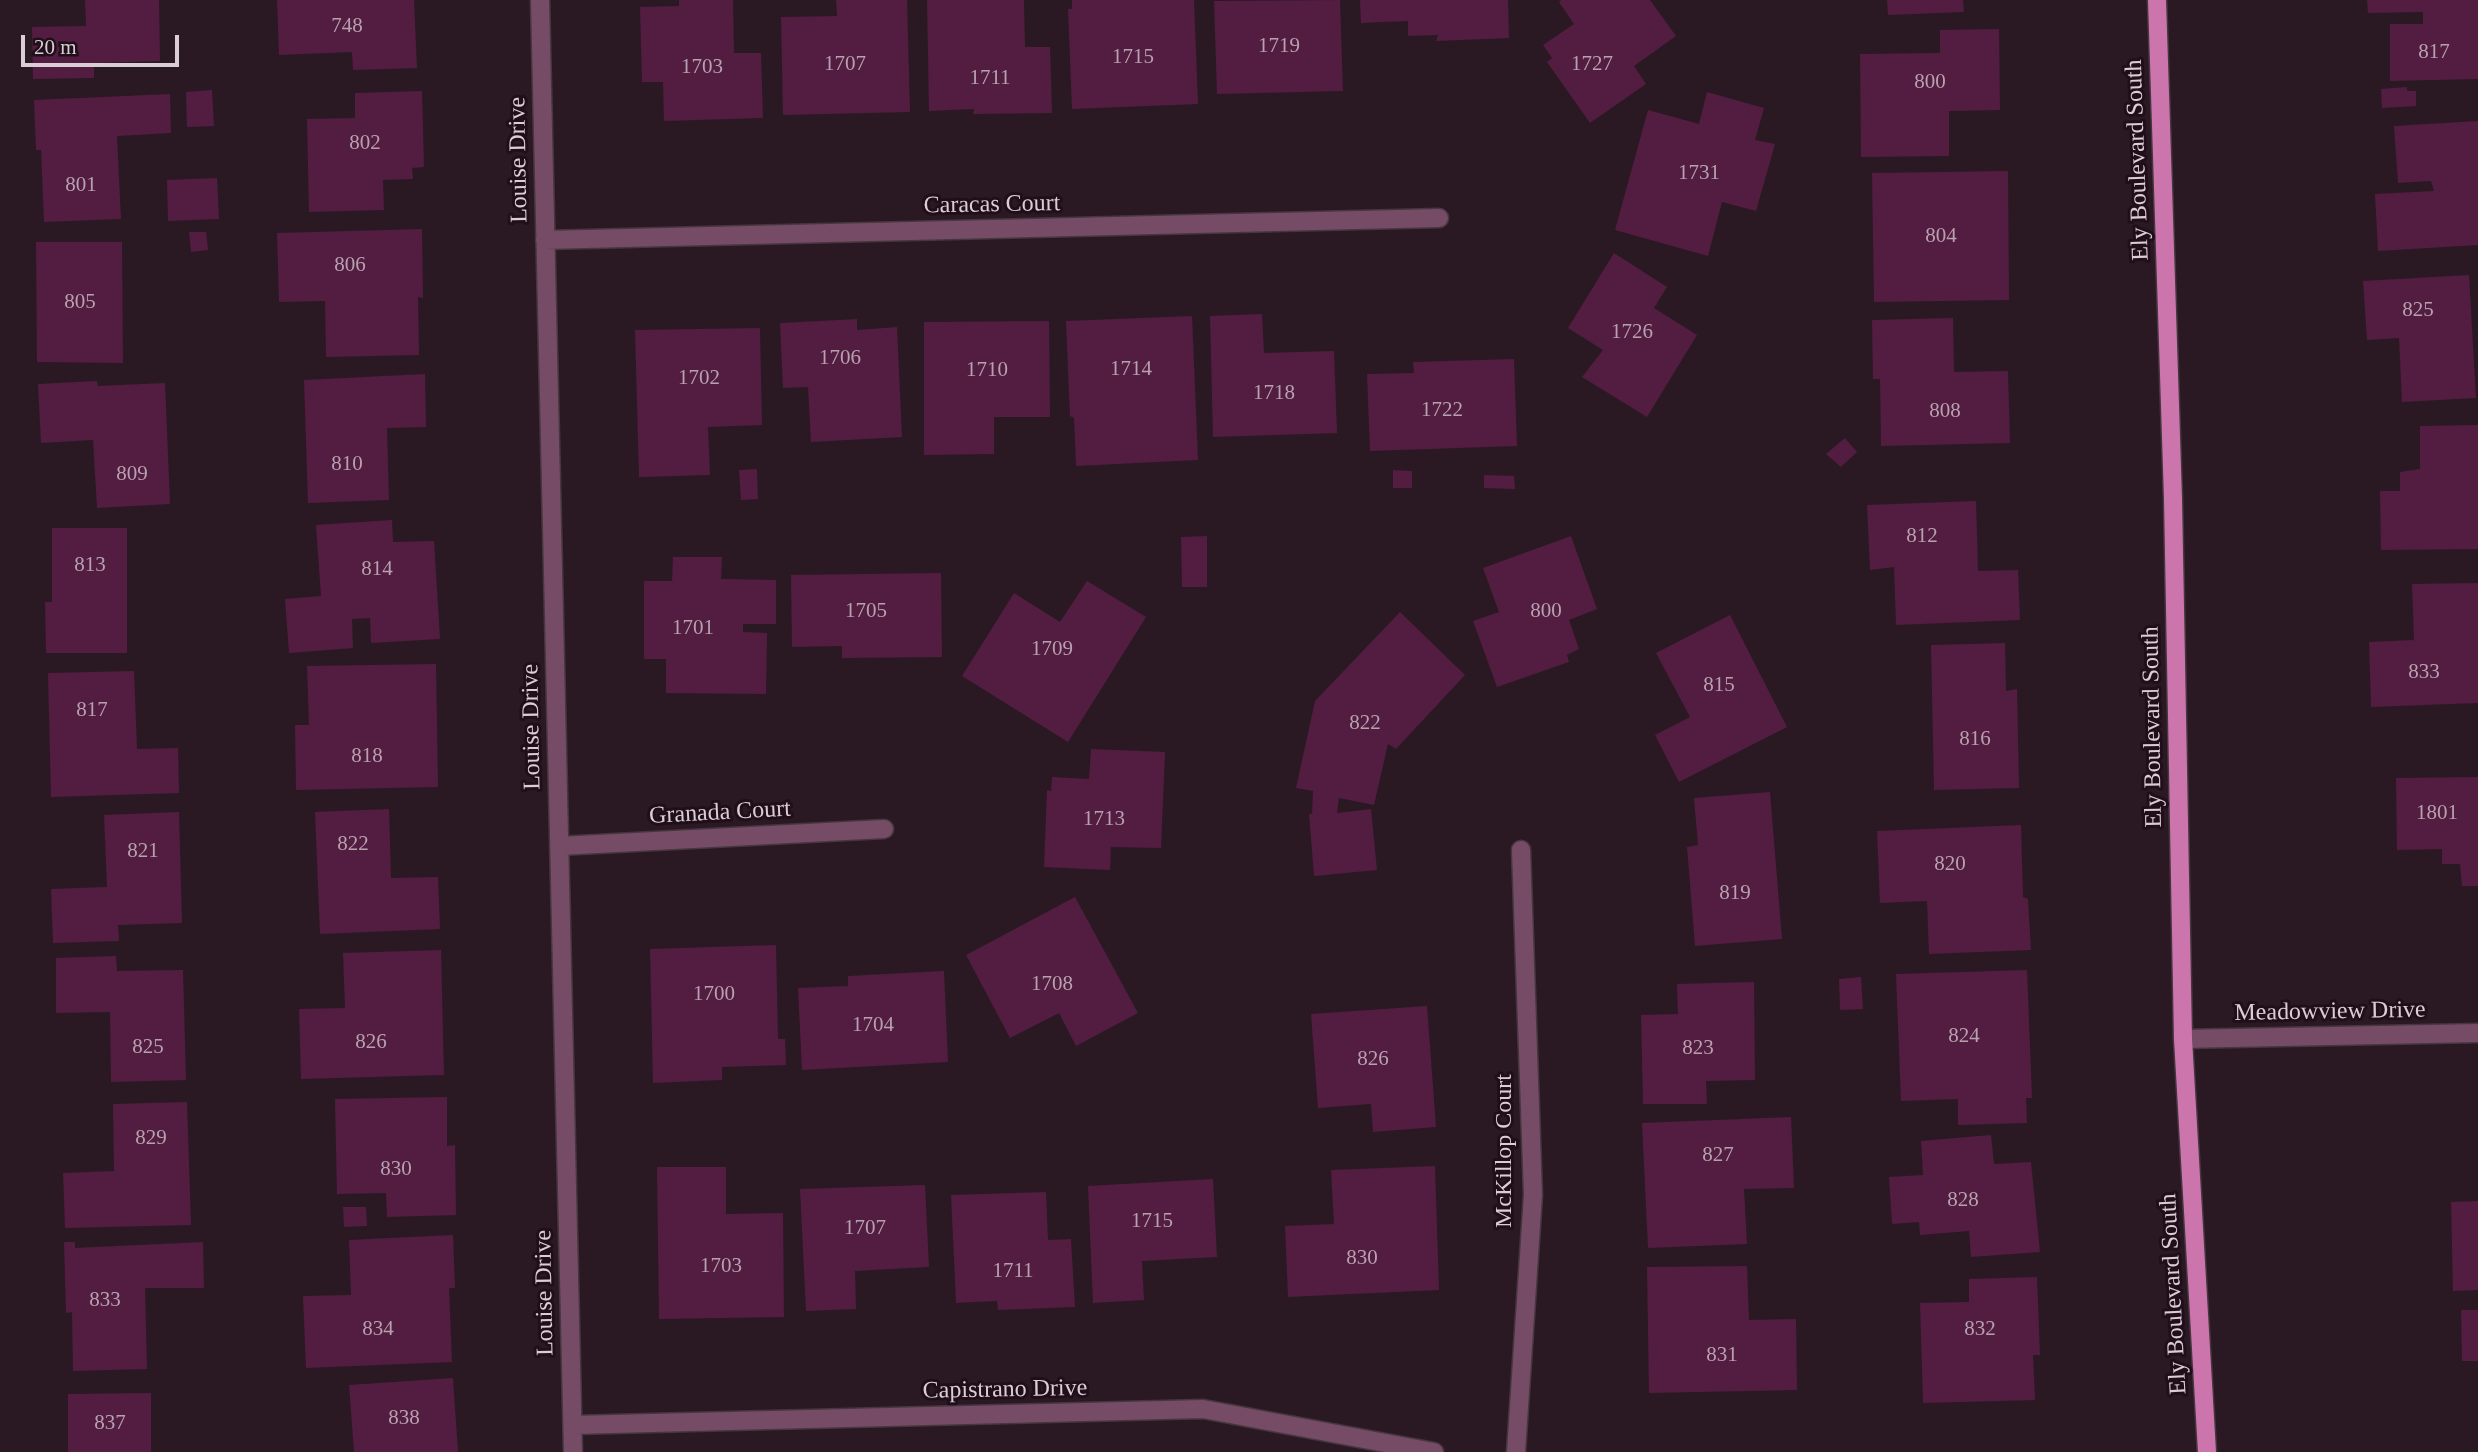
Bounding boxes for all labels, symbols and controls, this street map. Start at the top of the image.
house number: 748 [331,13,363,39]
scale bar [24,21,182,65]
house number: 1719 [1258,33,1300,59]
text: 20 m [34,35,77,59]
house number: 817 [2418,39,2450,65]
house number: 1715 [1112,44,1154,70]
house number: 1707 [824,51,866,77]
house number: 1727 [1571,51,1613,77]
house number: 1703 [681,54,723,80]
street label: Ely Boulevard South [2120,59,2156,261]
house number: 1711 [969,65,1011,91]
house number: 800 [1914,69,1946,95]
street label: Louise Drive [504,97,534,223]
house number: 802 [349,130,381,156]
house number: 1731 [1678,160,1720,186]
house number: 801 [65,172,97,198]
street label: Caracas Court [923,189,1061,221]
house number: 804 [1925,223,1957,249]
house number: 806 [334,252,366,278]
house number: 805 [64,289,96,315]
house number: 825 [2402,297,2434,323]
house number: 1726 [1611,319,1653,345]
house number: 1706 [819,345,861,371]
house number: 1714 [1110,356,1152,382]
house number: 1710 [966,357,1008,383]
house number: 1702 [678,365,720,391]
house number: 1718 [1253,380,1295,406]
house number: 1722 [1421,397,1463,423]
house number: 808 [1929,398,1961,424]
house number: 810 [331,451,363,477]
house number: 809 [116,461,148,487]
house number: 812 [1906,523,1938,549]
house number: 813 [74,552,106,578]
house number: 814 [361,556,393,582]
house number: 1705 [845,598,887,624]
house number: 800 [1530,598,1562,624]
house number: 1701 [672,615,714,641]
street label: Ely Boulevard South [2137,626,2169,828]
house number: 1709 [1031,636,1073,662]
house number: 833 [2408,659,2440,685]
street label: Louise Drive [517,664,547,790]
house number: 815 [1703,672,1735,698]
house number: 817 [76,697,108,723]
house number: 822 [1349,710,1381,736]
house number: 816 [1959,726,1991,752]
house number: 818 [351,743,383,769]
street label: Granada Court [648,795,792,831]
house number: 1801 [2416,800,2458,826]
house number: 1713 [1083,806,1125,832]
house number: 822 [337,831,369,857]
house number: 821 [127,838,159,864]
house number: 820 [1934,851,1966,877]
house number: 819 [1719,880,1751,906]
house number: 1708 [1031,971,1073,997]
house number: 1700 [693,981,735,1007]
street label: Meadowview Drive [2234,996,2426,1028]
house number: 1704 [852,1012,894,1038]
house number: 824 [1948,1023,1980,1049]
house number: 826 [355,1029,387,1055]
house number: 825 [132,1034,164,1060]
house number: 823 [1682,1035,1714,1061]
house number: 826 [1357,1046,1389,1072]
street label: McKillop Court [1491,1074,1519,1228]
house number: 829 [135,1125,167,1151]
house number: 827 [1702,1142,1734,1168]
house number: 830 [380,1156,412,1182]
house number: 828 [1947,1187,1979,1213]
street label: Ely Boulevard South [2154,1193,2194,1395]
house number: 1715 [1131,1208,1173,1234]
house number: 1707 [844,1215,886,1241]
street label: Louise Drive [530,1230,560,1356]
house number: 830 [1346,1245,1378,1271]
house number: 1703 [700,1253,742,1279]
house number: 1711 [992,1258,1034,1284]
house number: 833 [89,1287,121,1313]
house number: 834 [362,1316,394,1342]
house number: 832 [1964,1316,1996,1342]
house number: 831 [1706,1342,1738,1368]
street label: Capistrano Drive [922,1374,1088,1406]
house number: 838 [388,1405,420,1431]
house number: 837 [94,1410,126,1436]

